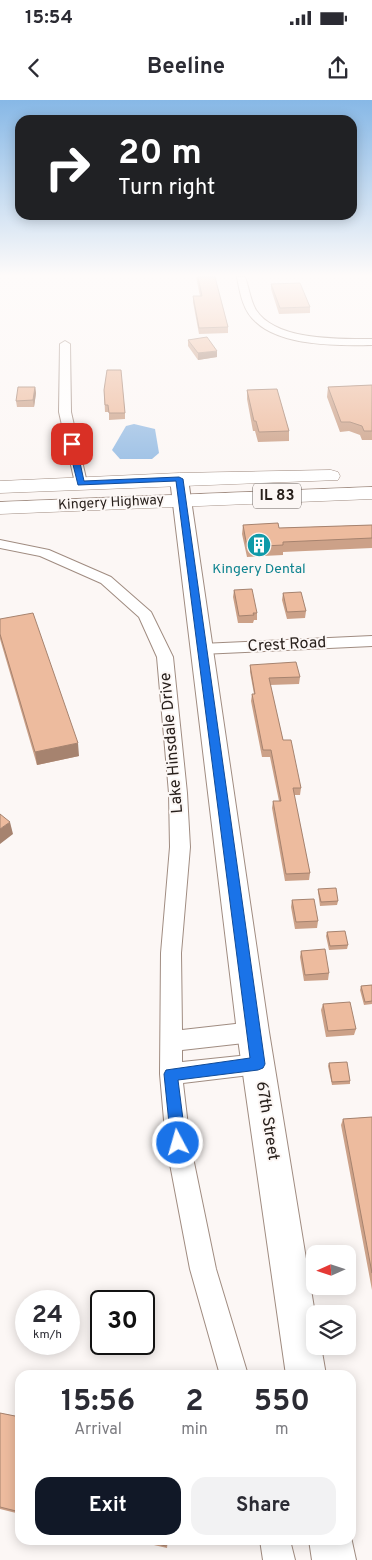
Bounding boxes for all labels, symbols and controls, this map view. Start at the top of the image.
text: 15:54 [25,6,73,30]
icon: back [20,54,48,82]
text: Beeline [147,54,225,81]
icon: share [324,54,352,82]
text: 20 m [118,132,202,176]
icon: right [35,135,100,200]
text: Turn right [118,175,215,202]
pin [51,423,93,465]
icon: arrive [58,430,86,458]
road number: IL 83 [253,484,301,508]
street label: Kingery Highway [58,492,164,514]
building icon: Kingery Dental [246,532,272,558]
place label: Kingery Dental [212,561,306,578]
street label: Crest Road [247,633,327,657]
street label: Lake Hinsdale Drive [156,672,188,814]
street label: 67th Street [251,1080,283,1162]
position arrow [151,1116,203,1168]
north arrow [306,1245,356,1295]
map controls [306,1245,356,1355]
speed limit sign: 30 [90,1290,155,1355]
text: 24 [32,1300,63,1332]
button: layers [306,1305,356,1355]
text: km/h [33,1327,62,1343]
text: 15:56 [61,1384,135,1421]
text: 2 [185,1384,204,1421]
text: 550 [254,1384,310,1421]
text: Arrival [74,1420,122,1440]
text: min [181,1420,208,1440]
text: m [275,1420,289,1440]
button: Exit [35,1477,181,1535]
button: Share [191,1477,336,1535]

